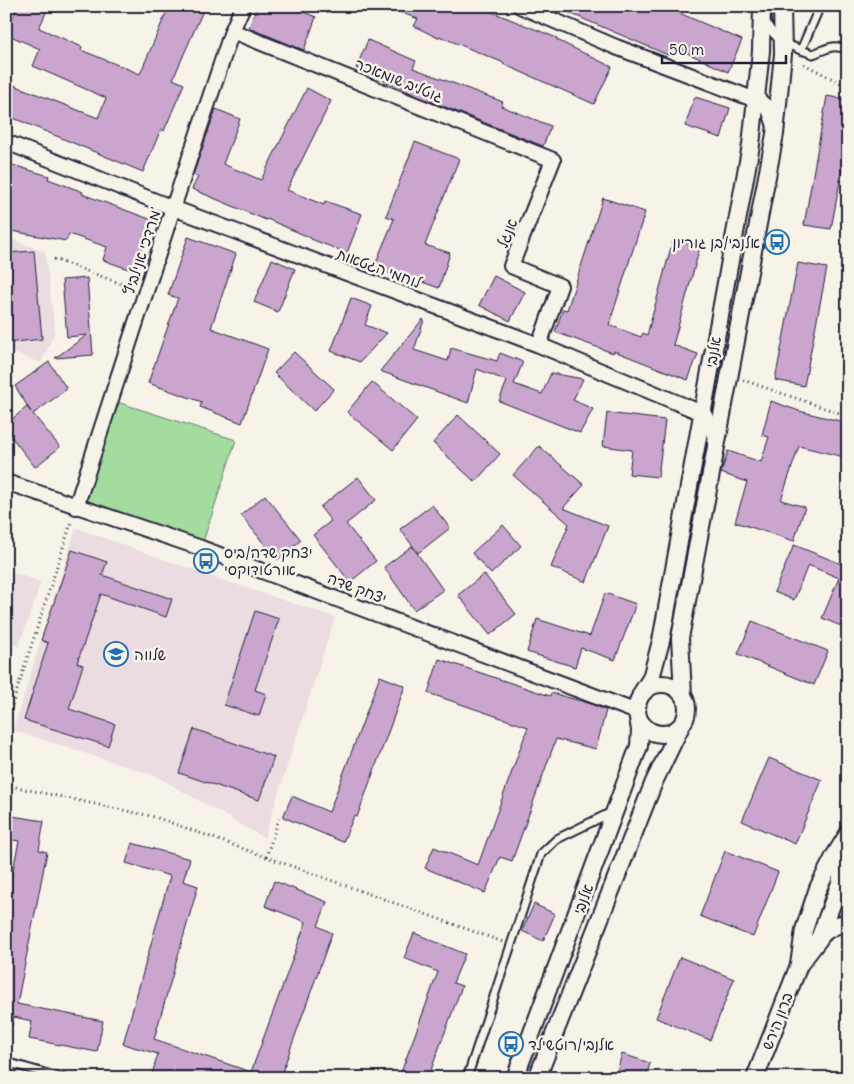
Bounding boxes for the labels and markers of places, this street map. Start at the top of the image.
bus stop icon: אלנבי/בן גוריון [764,229,790,255]
place label: אלנבי/בן גוריון [672,233,760,252]
place label: יצחק שדה/ביס אורטודוקסי [224,543,312,579]
bus stop icon: יצחק שדה/ביס אורטודוקסי [193,548,219,574]
school or university icon: שלווה [103,641,129,667]
place label: שלווה [134,645,167,664]
bus stop icon: אלנבי/רוטשילד [498,1031,524,1057]
place label: אלנבי/רוטשילד [528,1035,614,1054]

